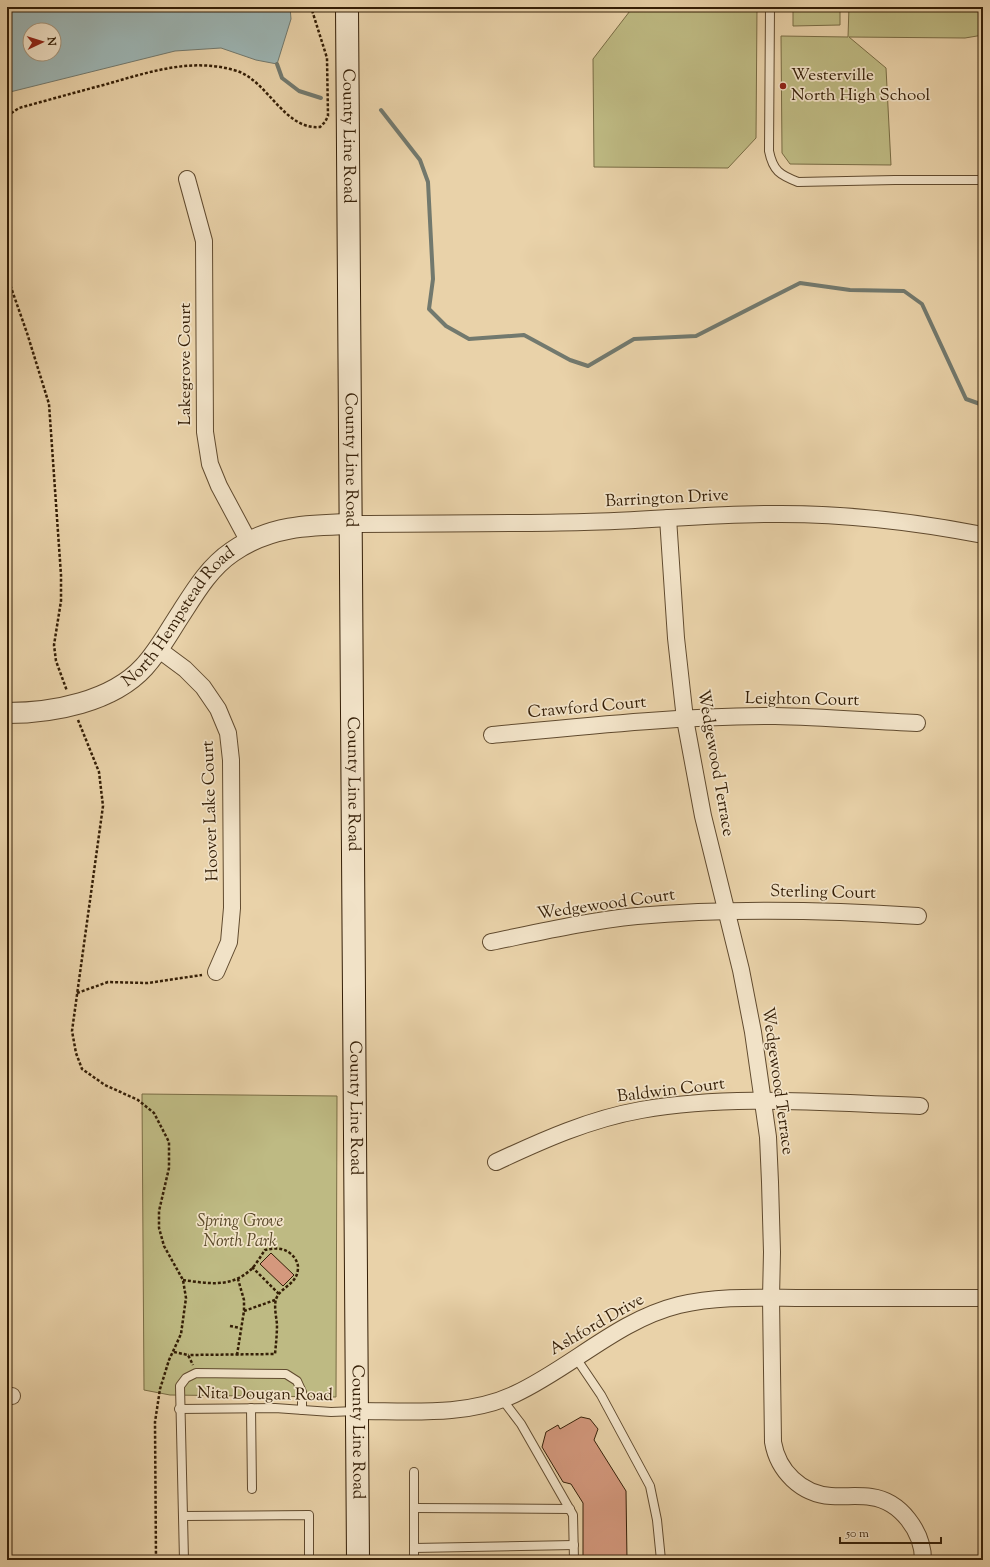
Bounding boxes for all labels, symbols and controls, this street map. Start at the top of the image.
north arrow [22,22,62,62]
text: N [43,35,59,47]
place label: Westerville North High School [791,64,931,108]
street label: County Line Road [335,68,360,204]
marker: Westerville North High School [778,81,788,91]
street label: Lakegrove Court [174,302,198,425]
street label: County Line Road [338,392,363,528]
street label: Barrington Drive [605,484,729,514]
street label: North Hempstead Road [117,541,241,693]
street label: Leighton Court [745,687,860,713]
street label: Wedgewood Terrace [690,688,740,838]
street label: Crawford Court [527,691,648,725]
street label: County Line Road [340,716,365,852]
street label: Hoover Lake Court [197,740,225,882]
street label: Sterling Court [770,880,876,906]
street label: Wedgewood Court [535,883,677,927]
street label: Wedgewood Terrace [755,1006,799,1156]
street label: County Line Road [342,1040,367,1176]
street label: Baldwin Court [616,1072,726,1110]
park label: Spring Grove North Park [197,1210,283,1254]
street label: Ashford Drive [545,1288,649,1362]
street label: County Line Road [345,1364,370,1500]
street label: Nita Dougan Road [197,1382,334,1408]
scale bar [840,1519,941,1545]
text: 50 m [845,1525,869,1543]

